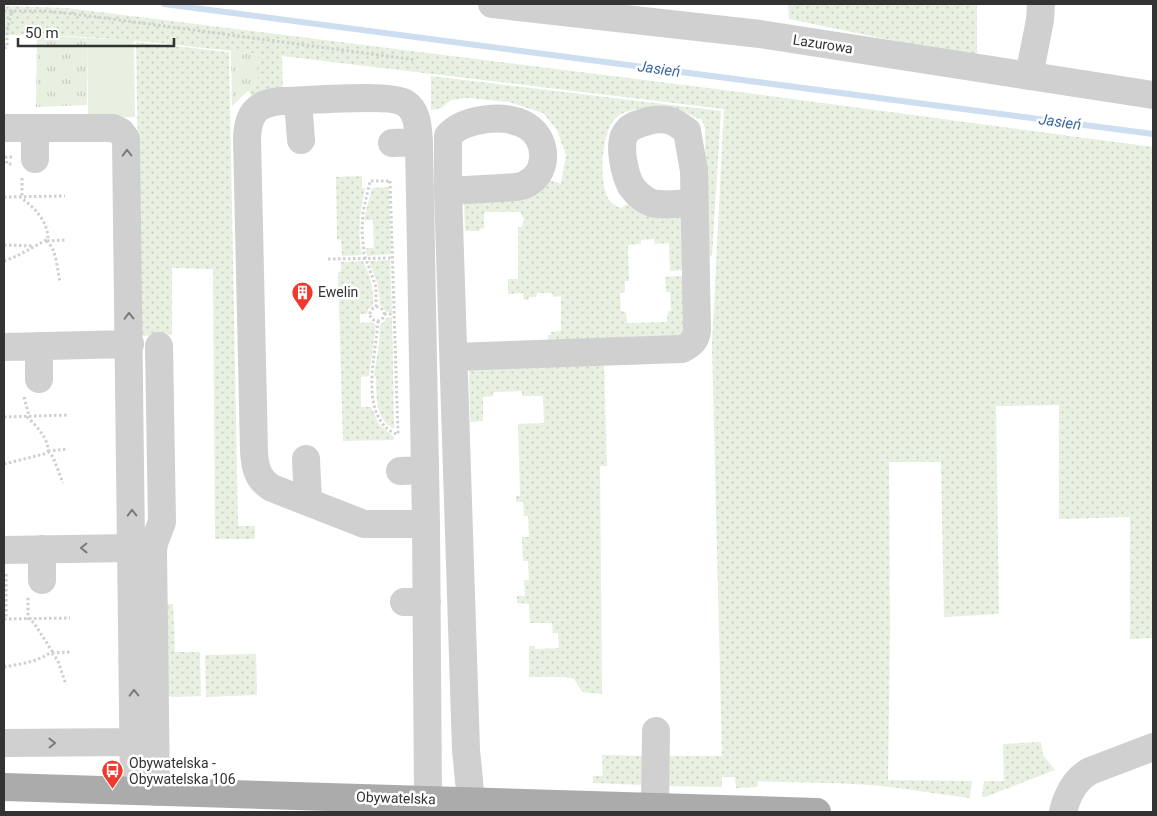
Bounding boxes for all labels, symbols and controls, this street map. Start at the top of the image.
scale bar [18,15,174,47]
text: 50 m [25,24,59,42]
street label: Lazurowa [792,31,854,57]
water label: Jasień [637,57,681,81]
water label: Jasień [1038,110,1082,134]
one-way arrow [122,149,132,157]
building icon: Ewelin [290,280,314,311]
place label: Ewelin [318,284,358,300]
one-way arrow [124,311,134,319]
one-way arrow [127,509,137,516]
one-way arrow [79,543,87,554]
one-way arrow [129,689,139,696]
one-way arrow [49,738,57,748]
place label: Obywatelska - Obywatelska 106 [129,755,236,787]
bus stop icon: Obywatelska - Obywatelska 106 [101,759,125,790]
street label: Obywatelska [356,789,436,807]

